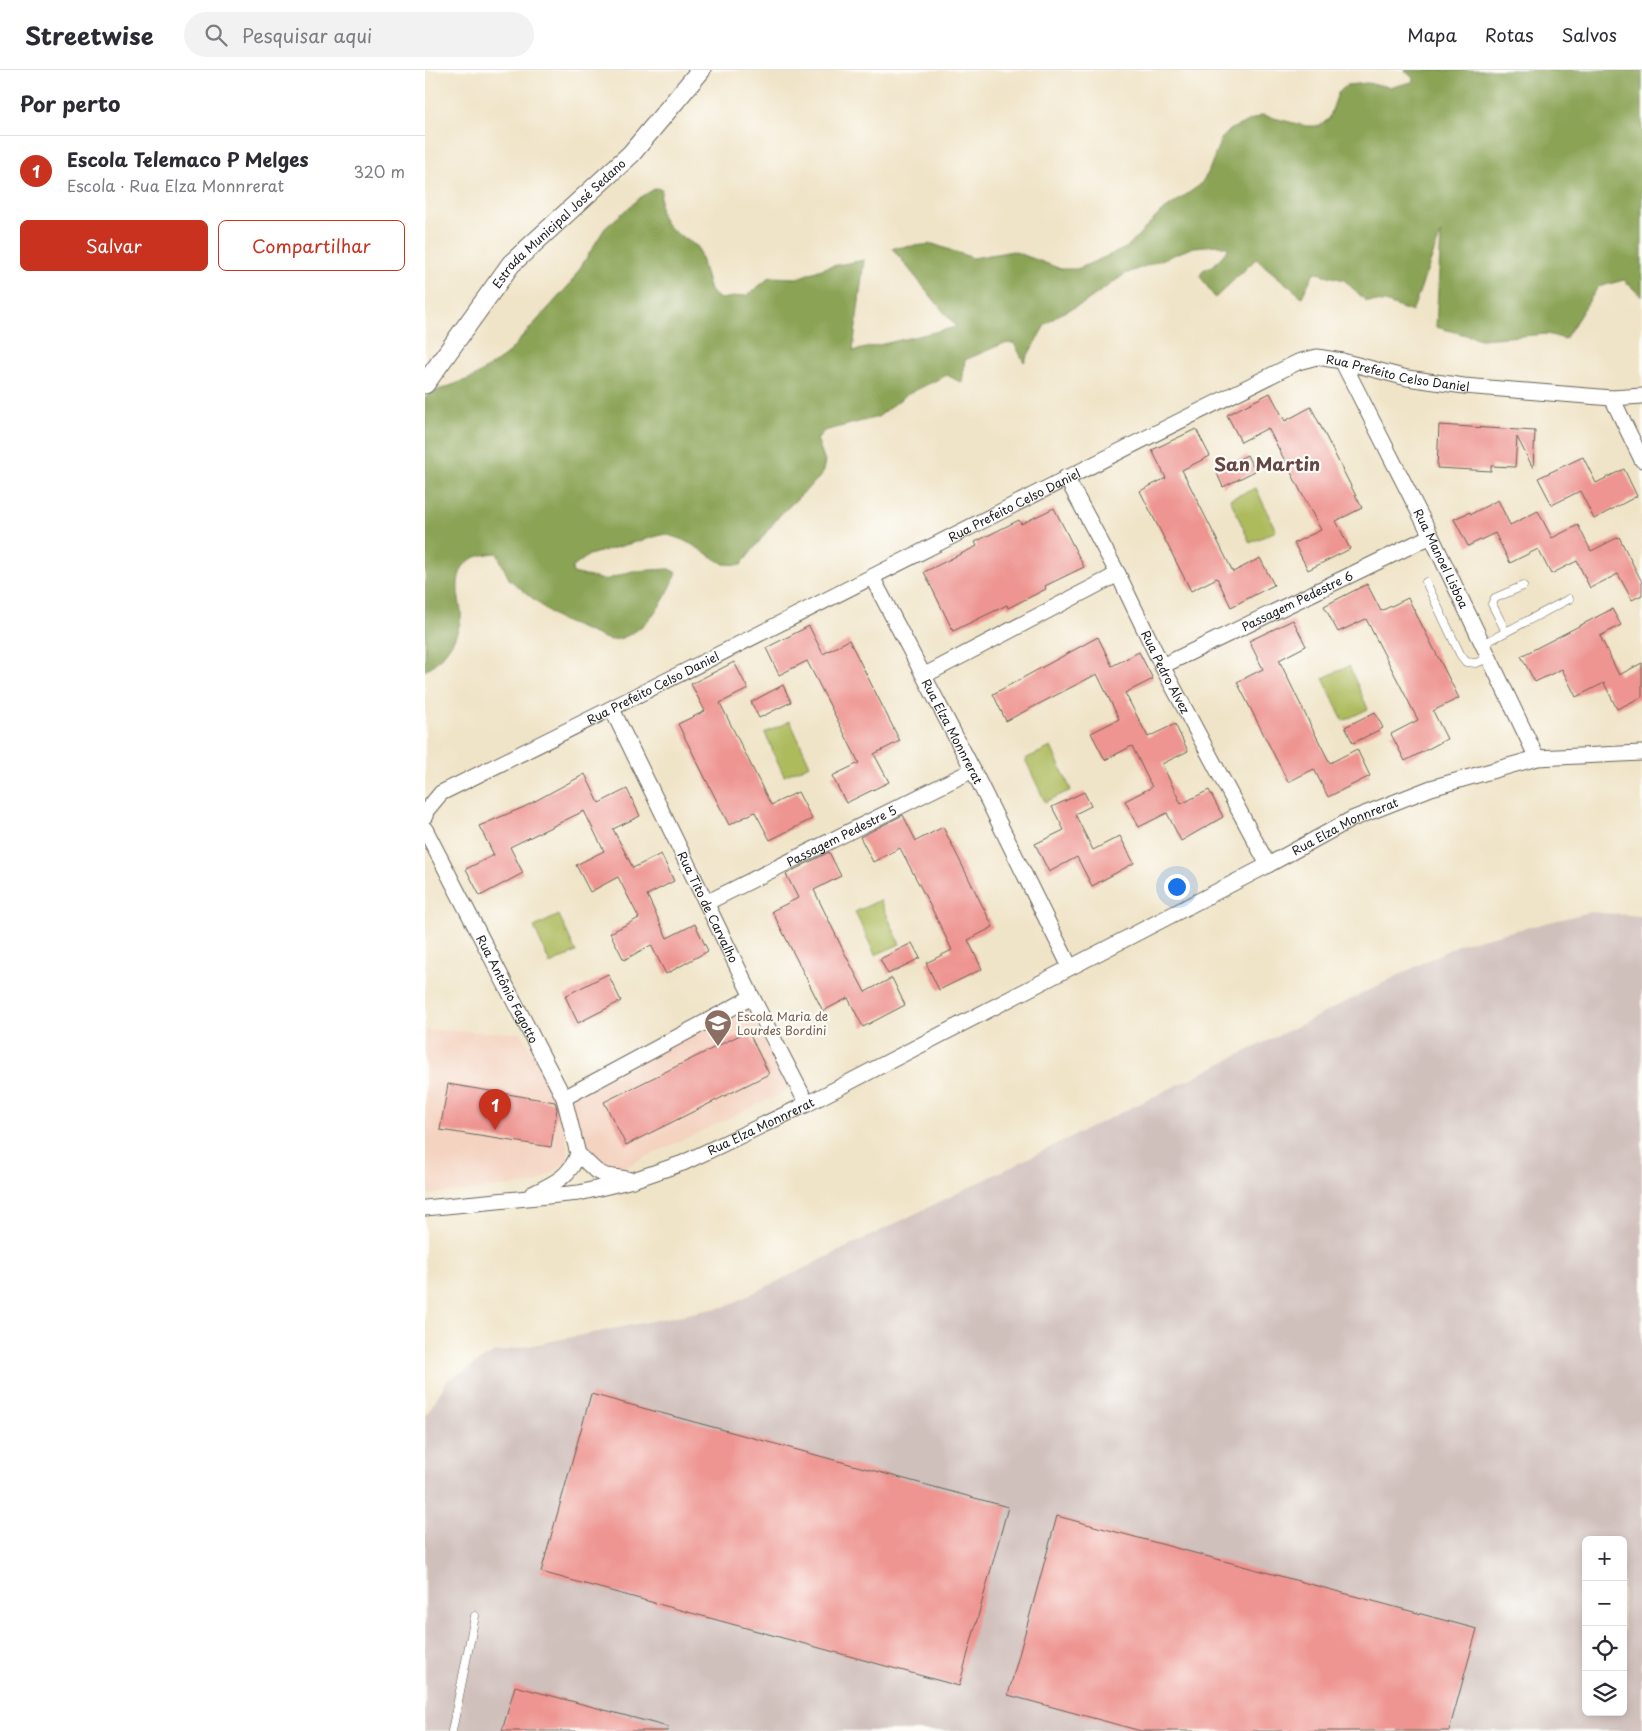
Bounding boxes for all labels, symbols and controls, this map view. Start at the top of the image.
search box [184,12,534,57]
text: Streetwise [25,17,154,53]
icon: search [202,21,230,49]
text: Pesquisar aqui [242,21,372,49]
text: Mapa [1407,21,1457,48]
text: Rotas [1485,21,1534,48]
text: Salvos [1562,21,1617,48]
text: Por perto [20,87,120,119]
text: Escola Telemaco P Melges [67,145,309,173]
street label: Estrada Municipal José Sedano [488,154,630,292]
text: 1 [32,159,40,183]
text: 320 m [354,159,405,183]
text: Escola · Rua Elza Monnrerat [67,173,284,197]
button: Salvar [20,220,208,271]
button: Compartilhar [218,220,405,271]
street label: Rua Prefeito Celso Daniel [1325,350,1470,395]
district label: San Martin [1214,450,1320,477]
street label: Rua Prefeito Celso Daniel [945,464,1083,546]
street label: Rua Manoel Lisboa [1409,505,1473,612]
street label: Passagem Pedestre 6 [1238,566,1356,635]
street label: Rua Pedro Alvez [1137,627,1195,717]
street label: Rua Prefeito Celso Daniel [583,647,722,728]
street label: Rua Elza Monnrerat [918,675,987,787]
street label: Rua Elza Monnrerat [1288,793,1401,859]
street label: Passagem Pedestre 5 [783,801,899,871]
street label: Rua Tito de Carvalho [673,848,743,966]
your location [1164,874,1190,900]
street label: Rua Antônio Fagotto [472,932,543,1047]
place label: Escola Maria de Lourdes Bordini [737,1007,828,1039]
school or university icon: Escola Maria de Lourdes Bordini [703,1008,733,1047]
pin: 1 [479,1089,511,1130]
street label: Rua Elza Monnrerat [704,1093,817,1159]
map controls [1582,1536,1627,1716]
button: + [1582,1536,1627,1581]
button: − [1582,1581,1627,1626]
button: locate [1582,1626,1627,1671]
button: layers [1582,1671,1627,1716]

